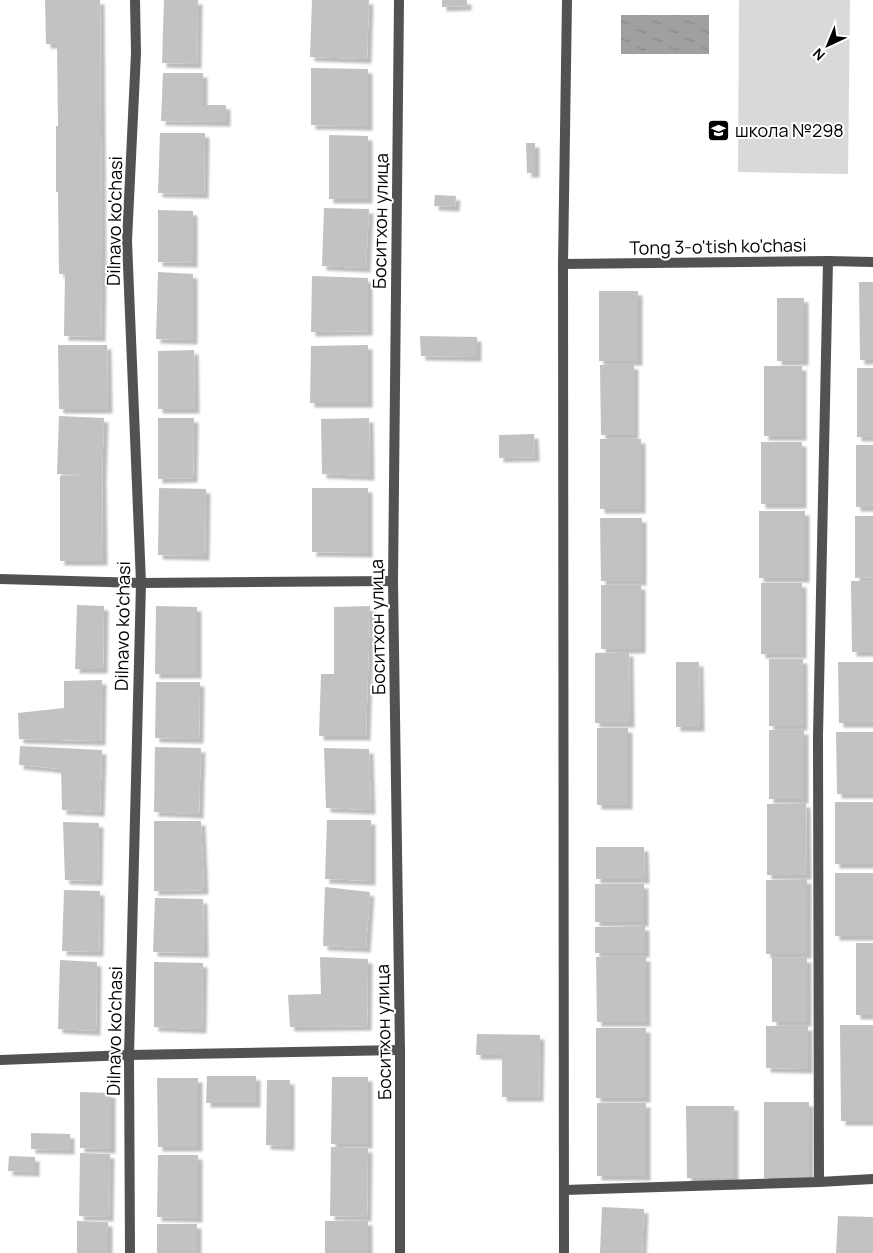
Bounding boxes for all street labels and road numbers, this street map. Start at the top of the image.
street label: Боситхон улица [367,153,393,289]
street label: Dilnavo ko'chasi [101,156,127,286]
street label: Tong 3-o'tish ko'chasi [629,232,807,260]
street label: Боситхон улица [364,559,390,695]
street label: Dilnavo ko'chasi [109,561,135,691]
street label: Боситхон улица [370,964,396,1100]
street label: Dilnavo ko'chasi [101,966,127,1096]

